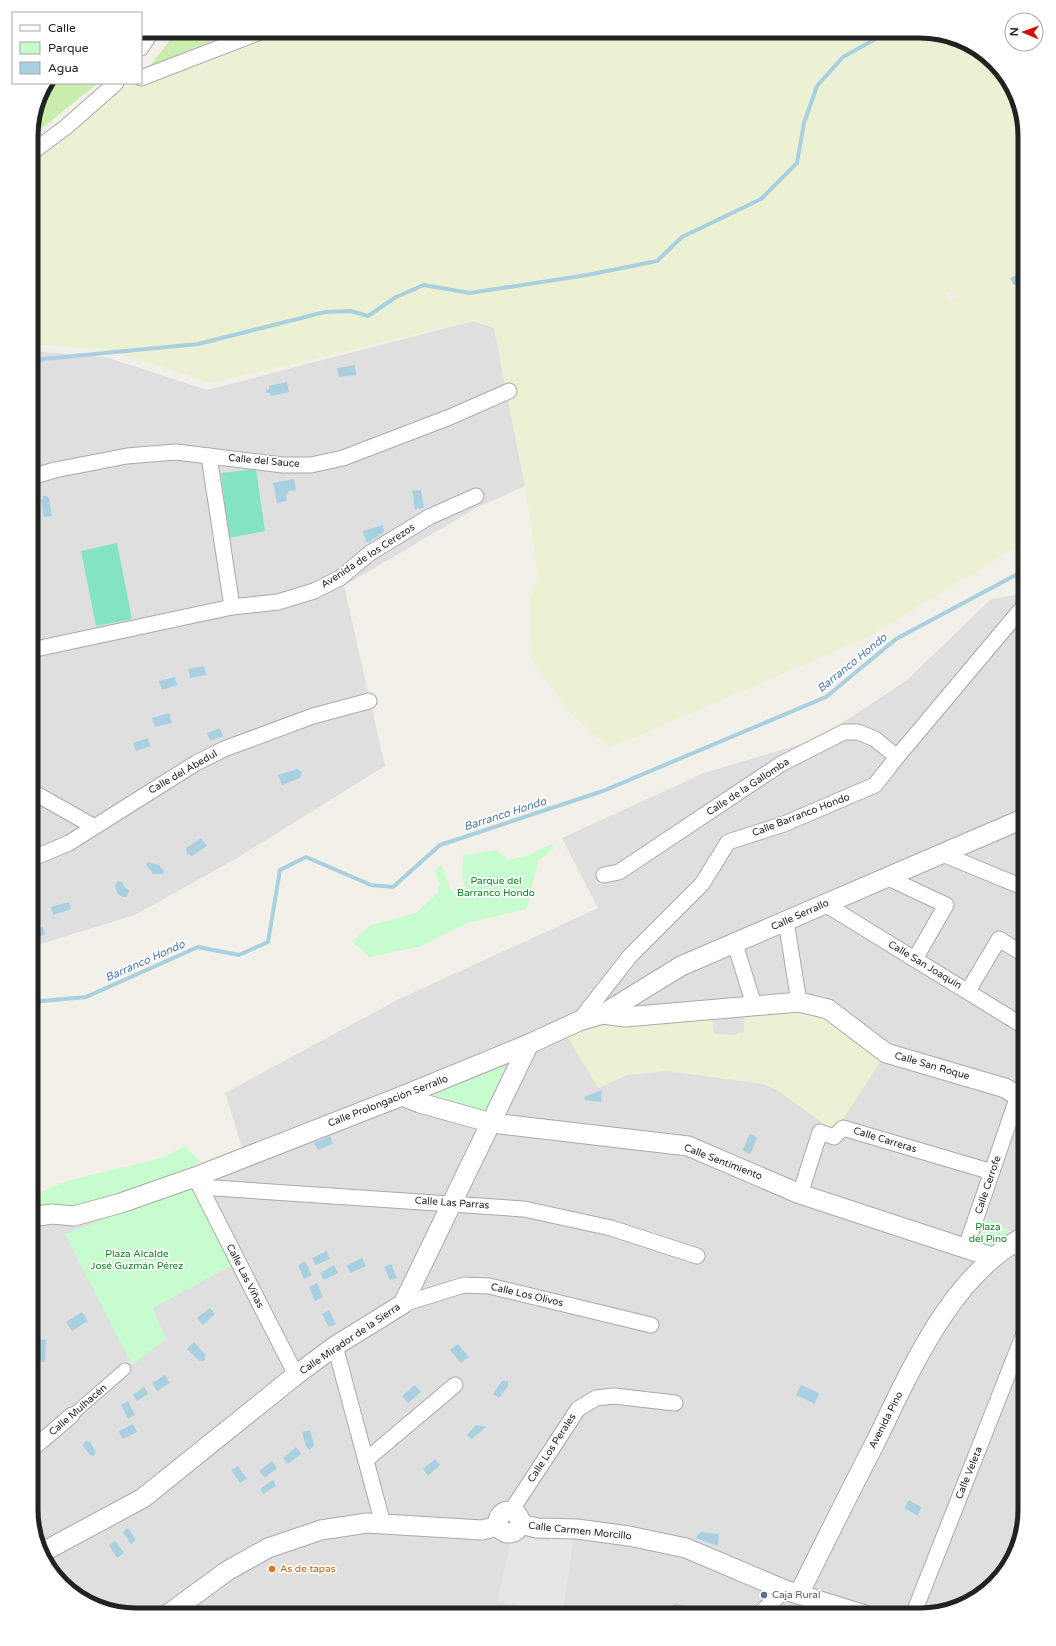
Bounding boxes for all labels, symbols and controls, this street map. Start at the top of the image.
legend [12,12,142,84]
north arrow [1004,12,1044,52]
text: Calle [48,21,76,35]
text: N [1008,27,1021,36]
text: Parque [48,41,89,55]
text: Agua [48,61,78,75]
street label: Calle del Sauce [228,452,301,470]
street label: Avenida de los Cerezos [319,521,417,591]
water label: Barranco Hondo [815,630,890,695]
street label: Calle del Abedul [147,748,219,796]
street label: Calle de la Gallomba [704,756,792,818]
street label: Calle Barranco Hondo [750,791,852,839]
water label: Barranco Hondo [462,794,549,833]
park label: Parque del Barranco Hondo [457,875,535,899]
street label: Calle Serrallo [769,897,831,933]
water label: Barranco Hondo [103,937,188,984]
street label: Calle San Joaquín [886,938,964,992]
street label: Calle San Roque [893,1050,971,1083]
street label: Calle Prolongación Serrallo [326,1073,450,1129]
street label: Calle Carreras [852,1125,918,1155]
street label: Calle Sentimiento [682,1142,764,1182]
street label: Calle Cerrofe [972,1154,1004,1216]
street label: Calle Las Parras [414,1194,490,1212]
park label: Plaza del Pino [969,1221,1007,1245]
street label: Calle Las Viñas [224,1242,266,1310]
park label: Plaza Alcalde José Guzmán Pérez [91,1248,183,1272]
street label: Calle Los Olivos [490,1281,565,1309]
street label: Calle Mirador de la Sierra [297,1301,403,1377]
street label: Calle Mulhacén [47,1382,109,1438]
street label: Avenida Pino [866,1389,906,1451]
street label: Calle Los Perales [525,1411,579,1485]
street label: Calle Veleta [953,1445,985,1501]
street label: Calle Carmen Morcillo [528,1520,632,1542]
place label: As de tapas [280,1563,336,1575]
marker: As de tapas [267,1564,277,1574]
place label: Caja Rural [772,1589,820,1601]
marker: Caja Rural [759,1590,769,1600]

